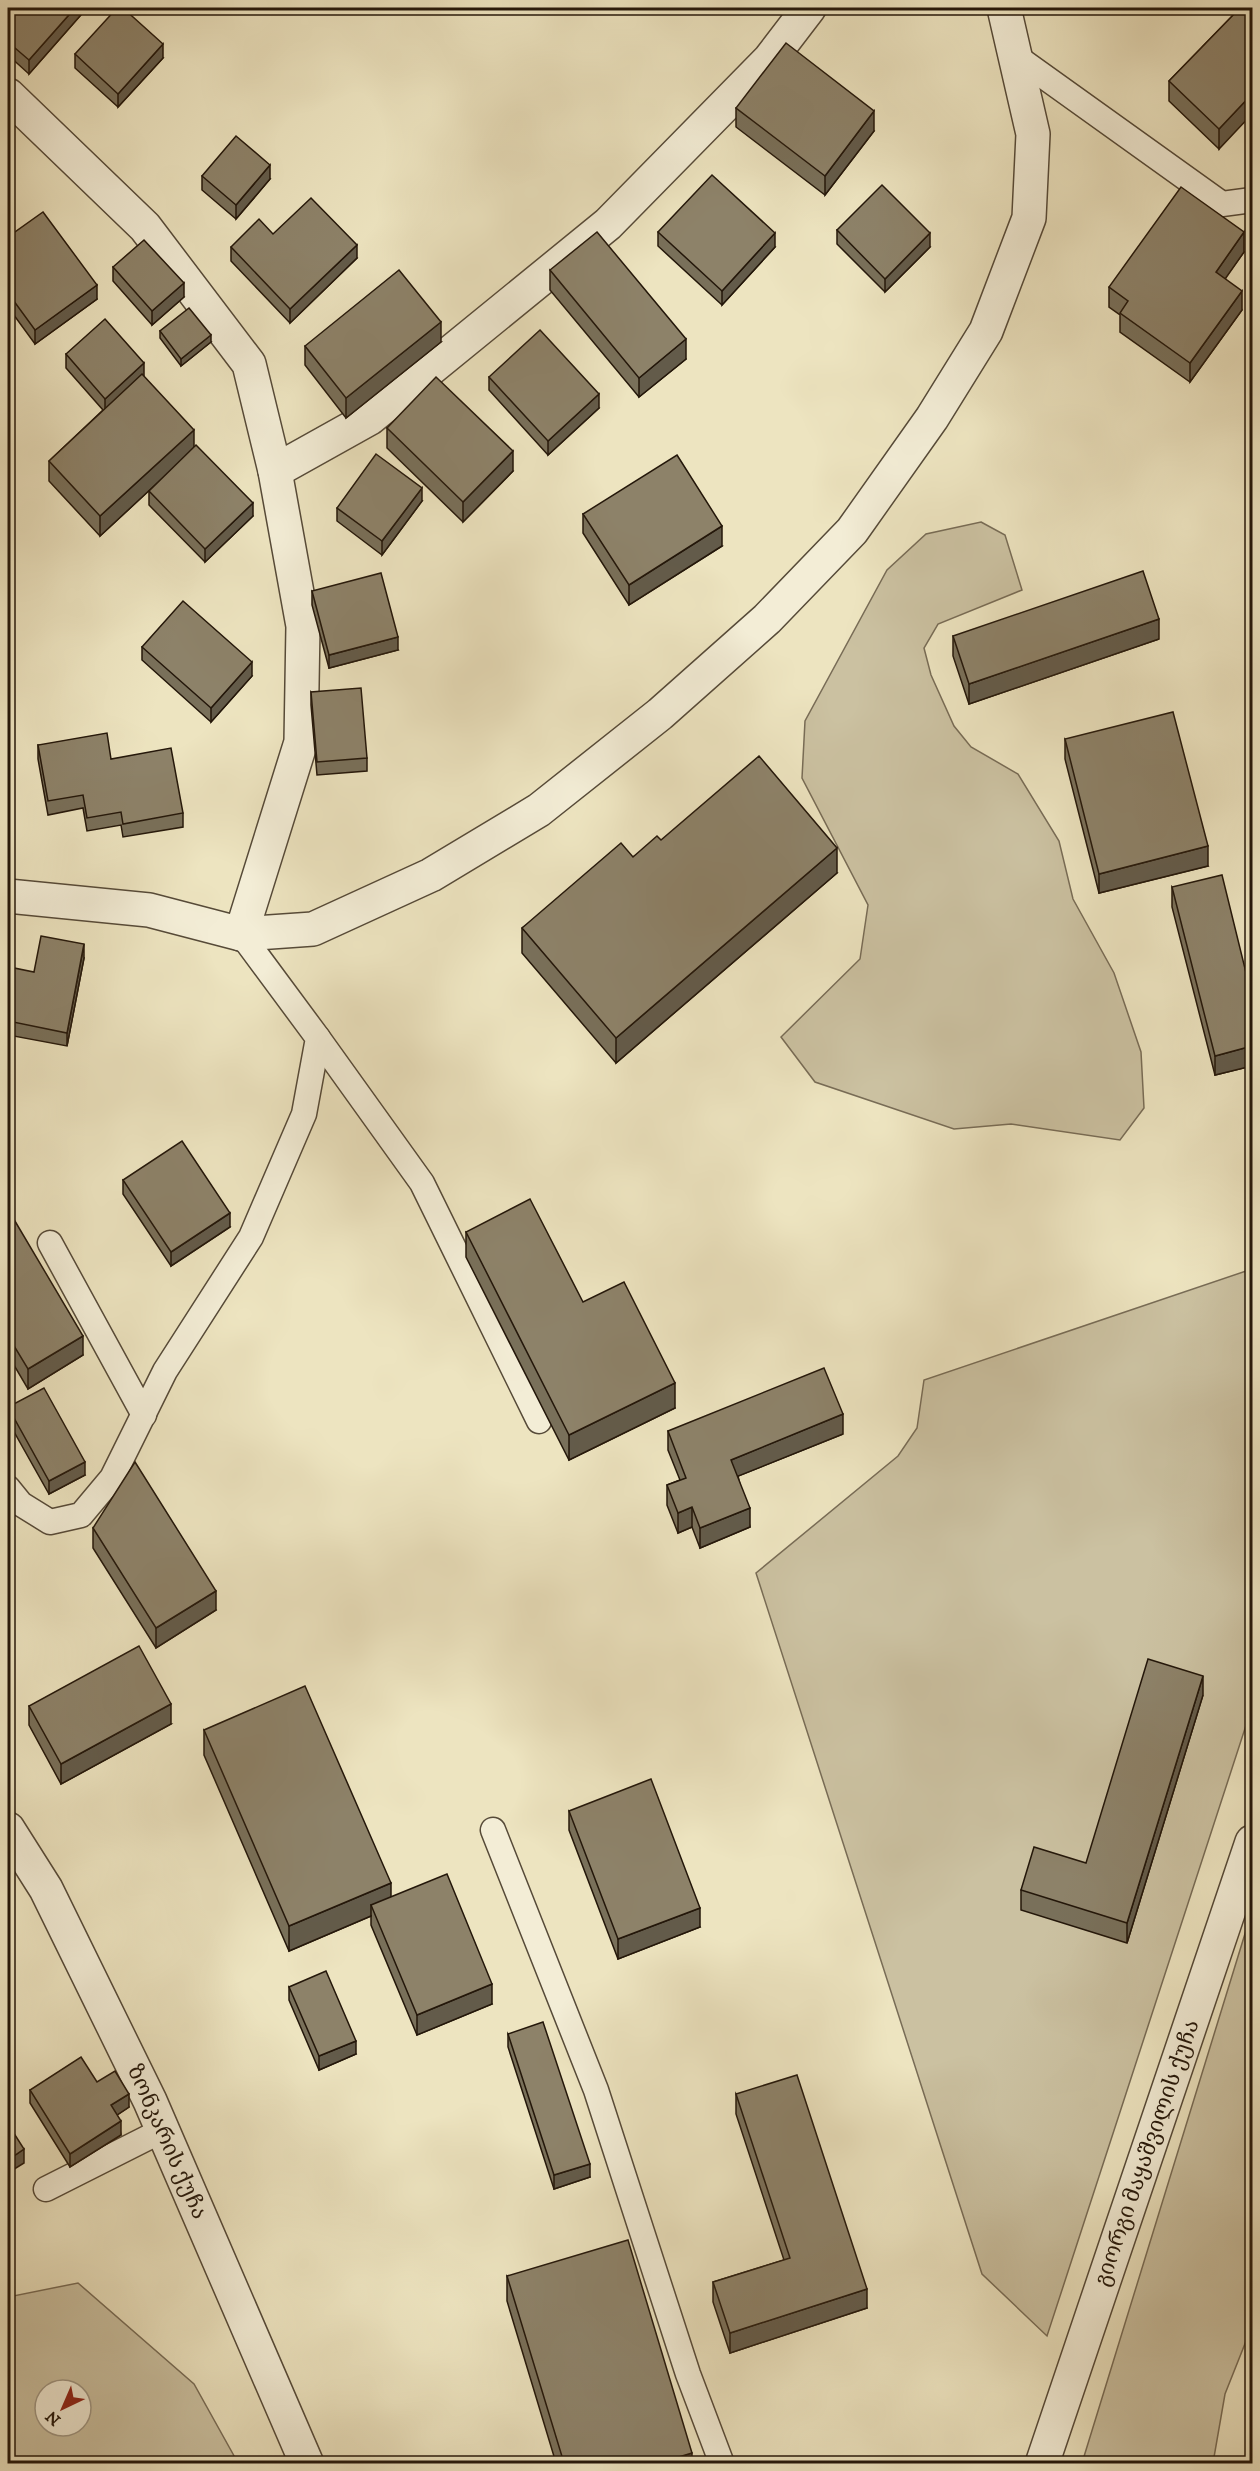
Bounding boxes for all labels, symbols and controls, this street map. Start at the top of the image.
street label: გიორგი მაყაშვილის ქუჩა [1089,2016,1205,2290]
street label: ზონკარის ქუჩა [121,2061,213,2223]
north arrow [33,2378,93,2438]
text: N [42,2406,65,2430]

